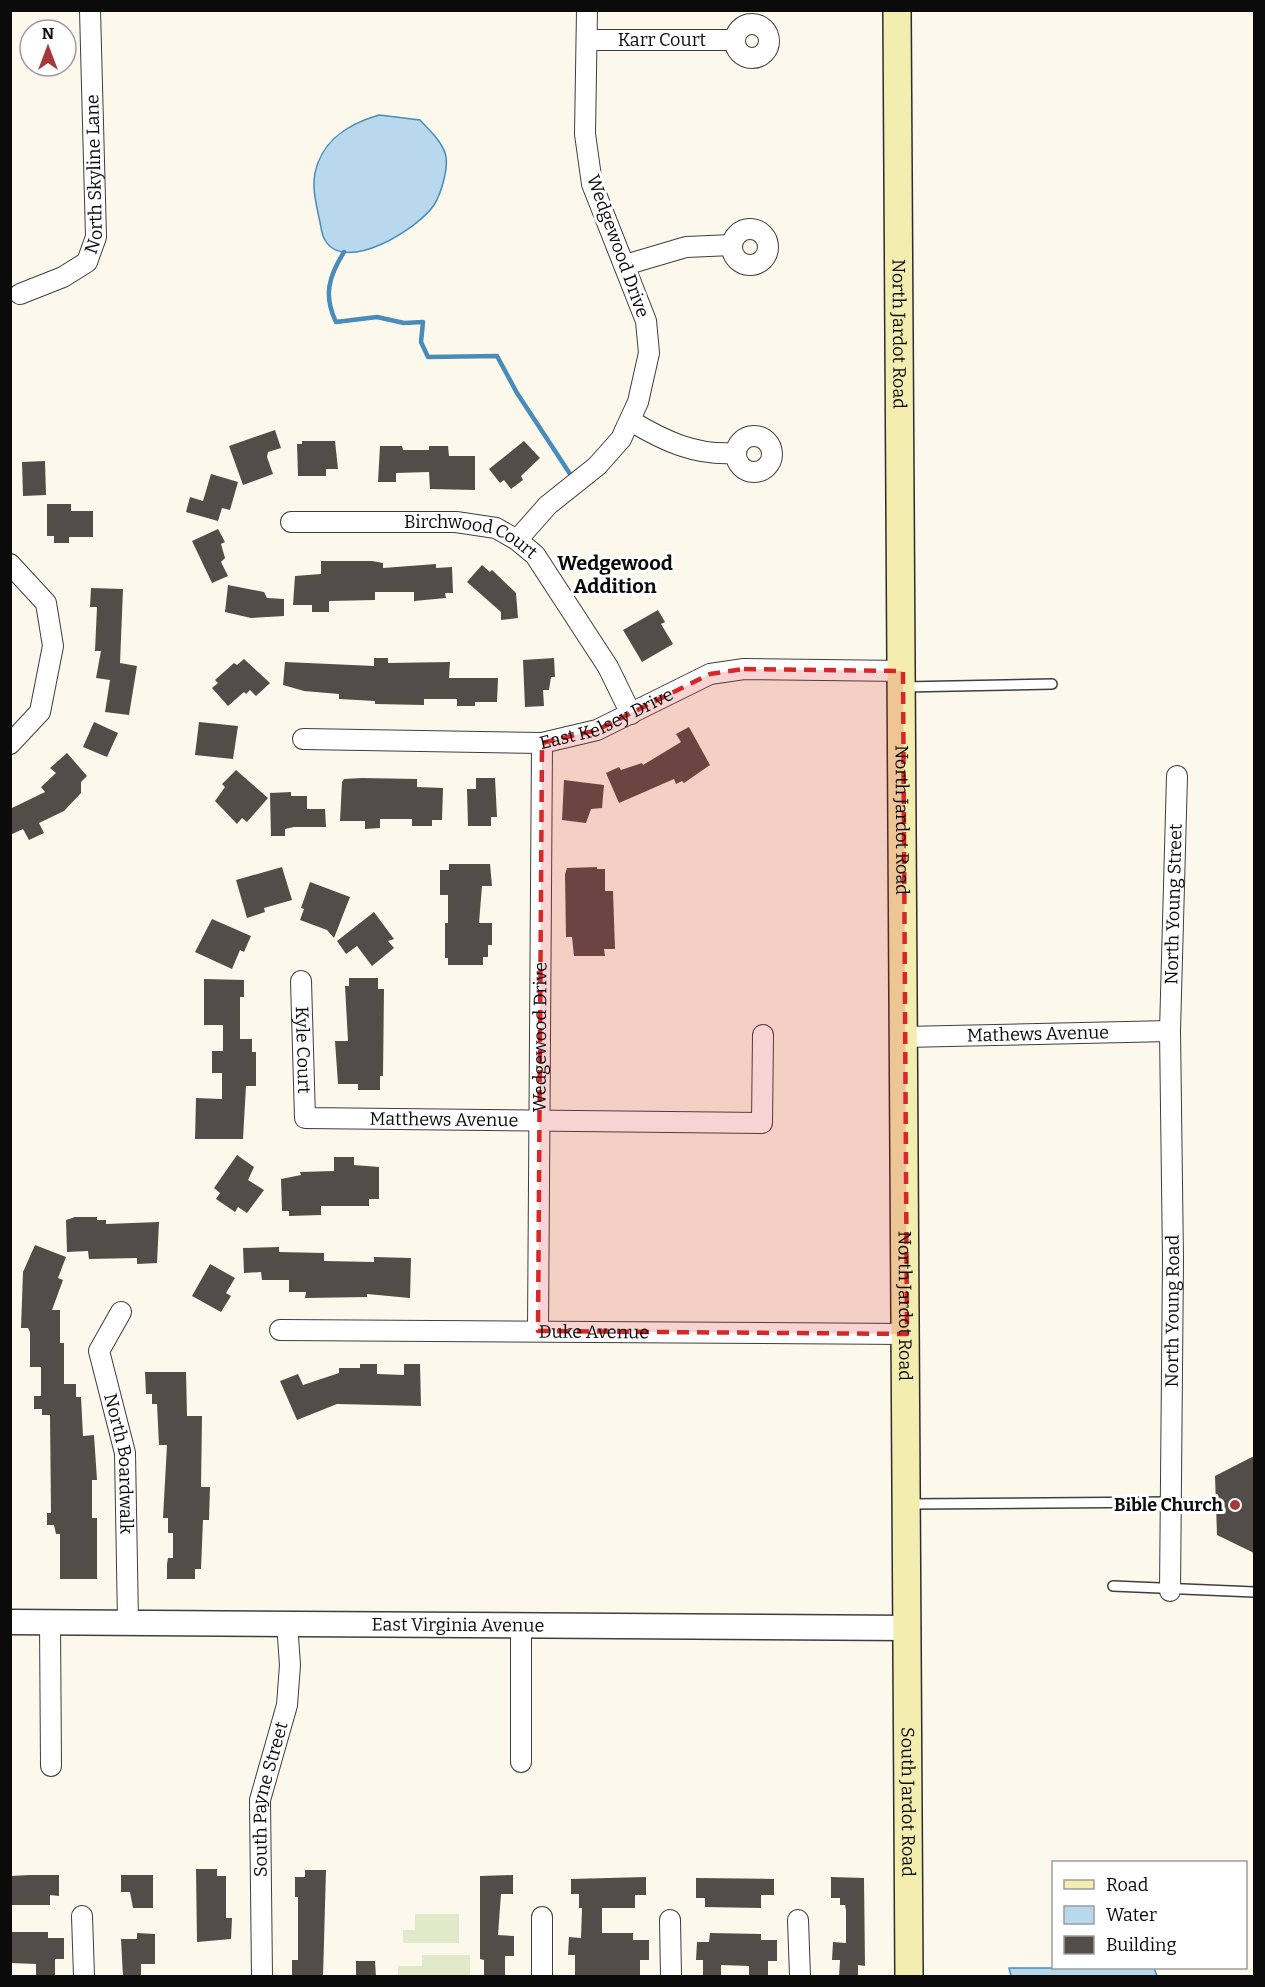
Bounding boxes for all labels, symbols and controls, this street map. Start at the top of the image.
north arrow [18,18,78,78]
text: N [42,24,54,43]
street label: Karr Court [618,29,707,51]
street label: North Skyline Lane [80,94,107,257]
street label: Wedgewood Drive [582,172,654,320]
street label: North Jardot Road [888,259,910,409]
street label: Birchwood Court [404,511,542,564]
district label: Wedgewood Addition [557,551,673,598]
street label: East Kelsey Drive [537,683,677,754]
street label: North Jardot Road [890,745,913,895]
street label: North Young Street [1160,823,1187,985]
street label: Wedgewood Drive [528,962,552,1112]
street label: Kyle Court [291,1006,315,1094]
street label: Mathews Avenue [967,1021,1109,1047]
street label: Matthews Avenue [369,1108,518,1131]
street label: North Jardot Road [893,1231,916,1381]
street label: North Young Road [1161,1234,1184,1387]
street label: Duke Avenue [539,1321,649,1343]
street label: North Boardwalk [99,1391,137,1535]
place label: Bible Church [1114,1494,1224,1516]
marker: Bible Church [1228,1498,1242,1512]
street label: East Virginia Avenue [372,1613,544,1637]
street label: South Payne Street [248,1719,293,1877]
street label: South Jardot Road [896,1727,919,1877]
legend [1052,1861,1247,1969]
text: Road [1106,1874,1149,1896]
text: Water [1106,1904,1157,1926]
text: Building [1106,1934,1177,1956]

